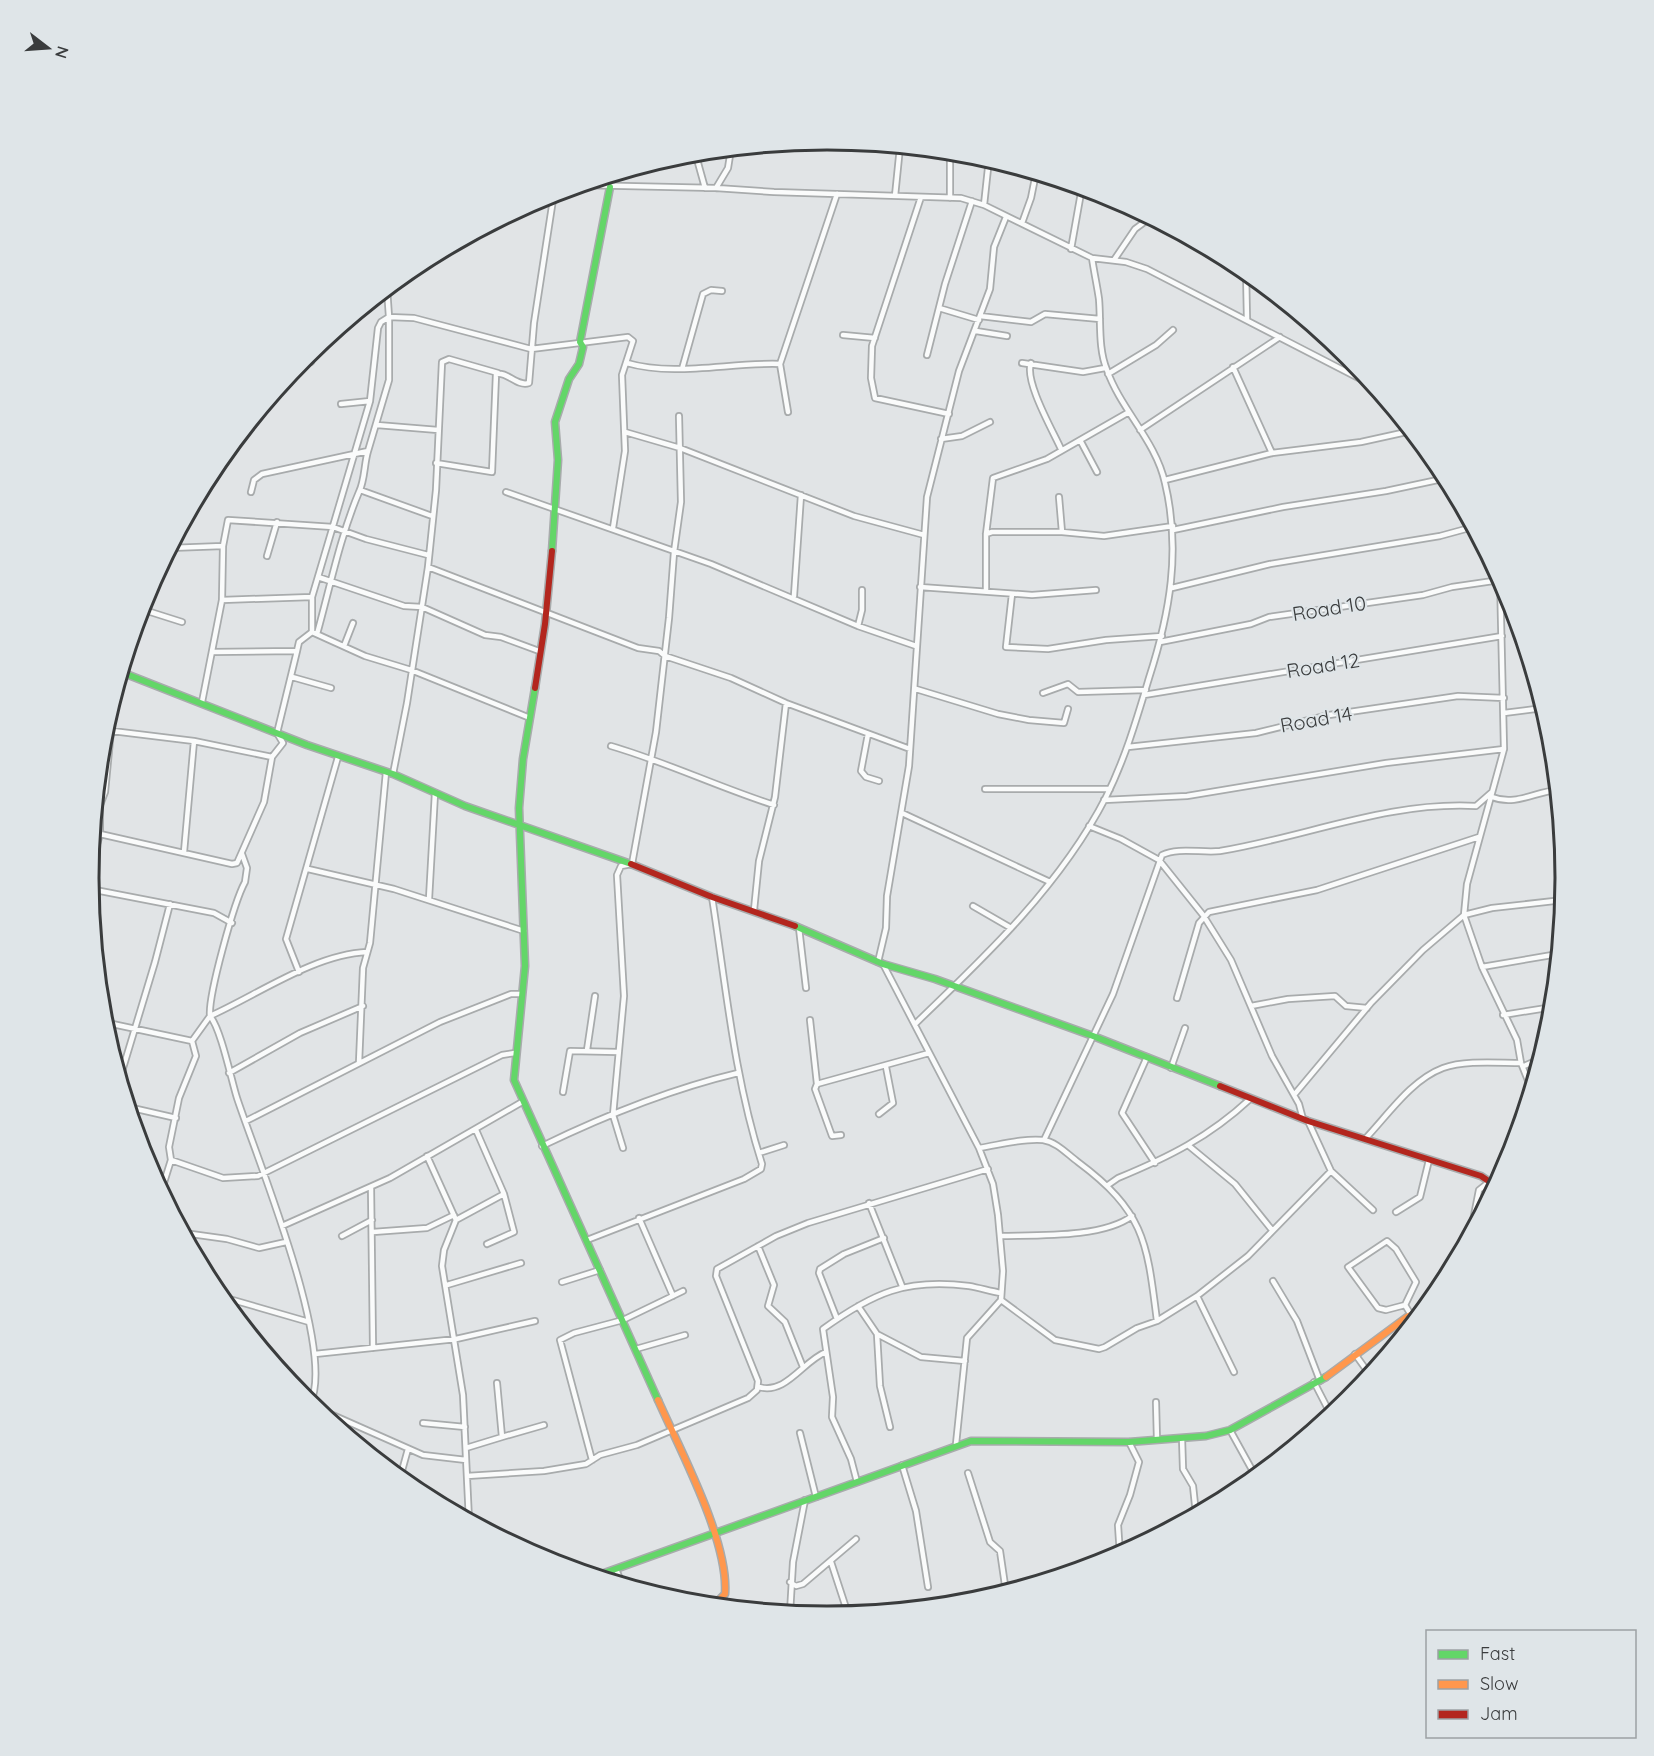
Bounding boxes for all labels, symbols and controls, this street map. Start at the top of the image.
north arrow [18,18,78,78]
text: N [51,44,74,61]
street label: Road 10 [1290,590,1368,626]
street label: Road 12 [1285,647,1361,683]
street label: Road 14 [1278,700,1354,738]
legend [1426,1630,1636,1738]
text: Fast [1480,1642,1515,1665]
text: Slow [1480,1672,1518,1695]
text: Jam [1480,1702,1518,1725]

